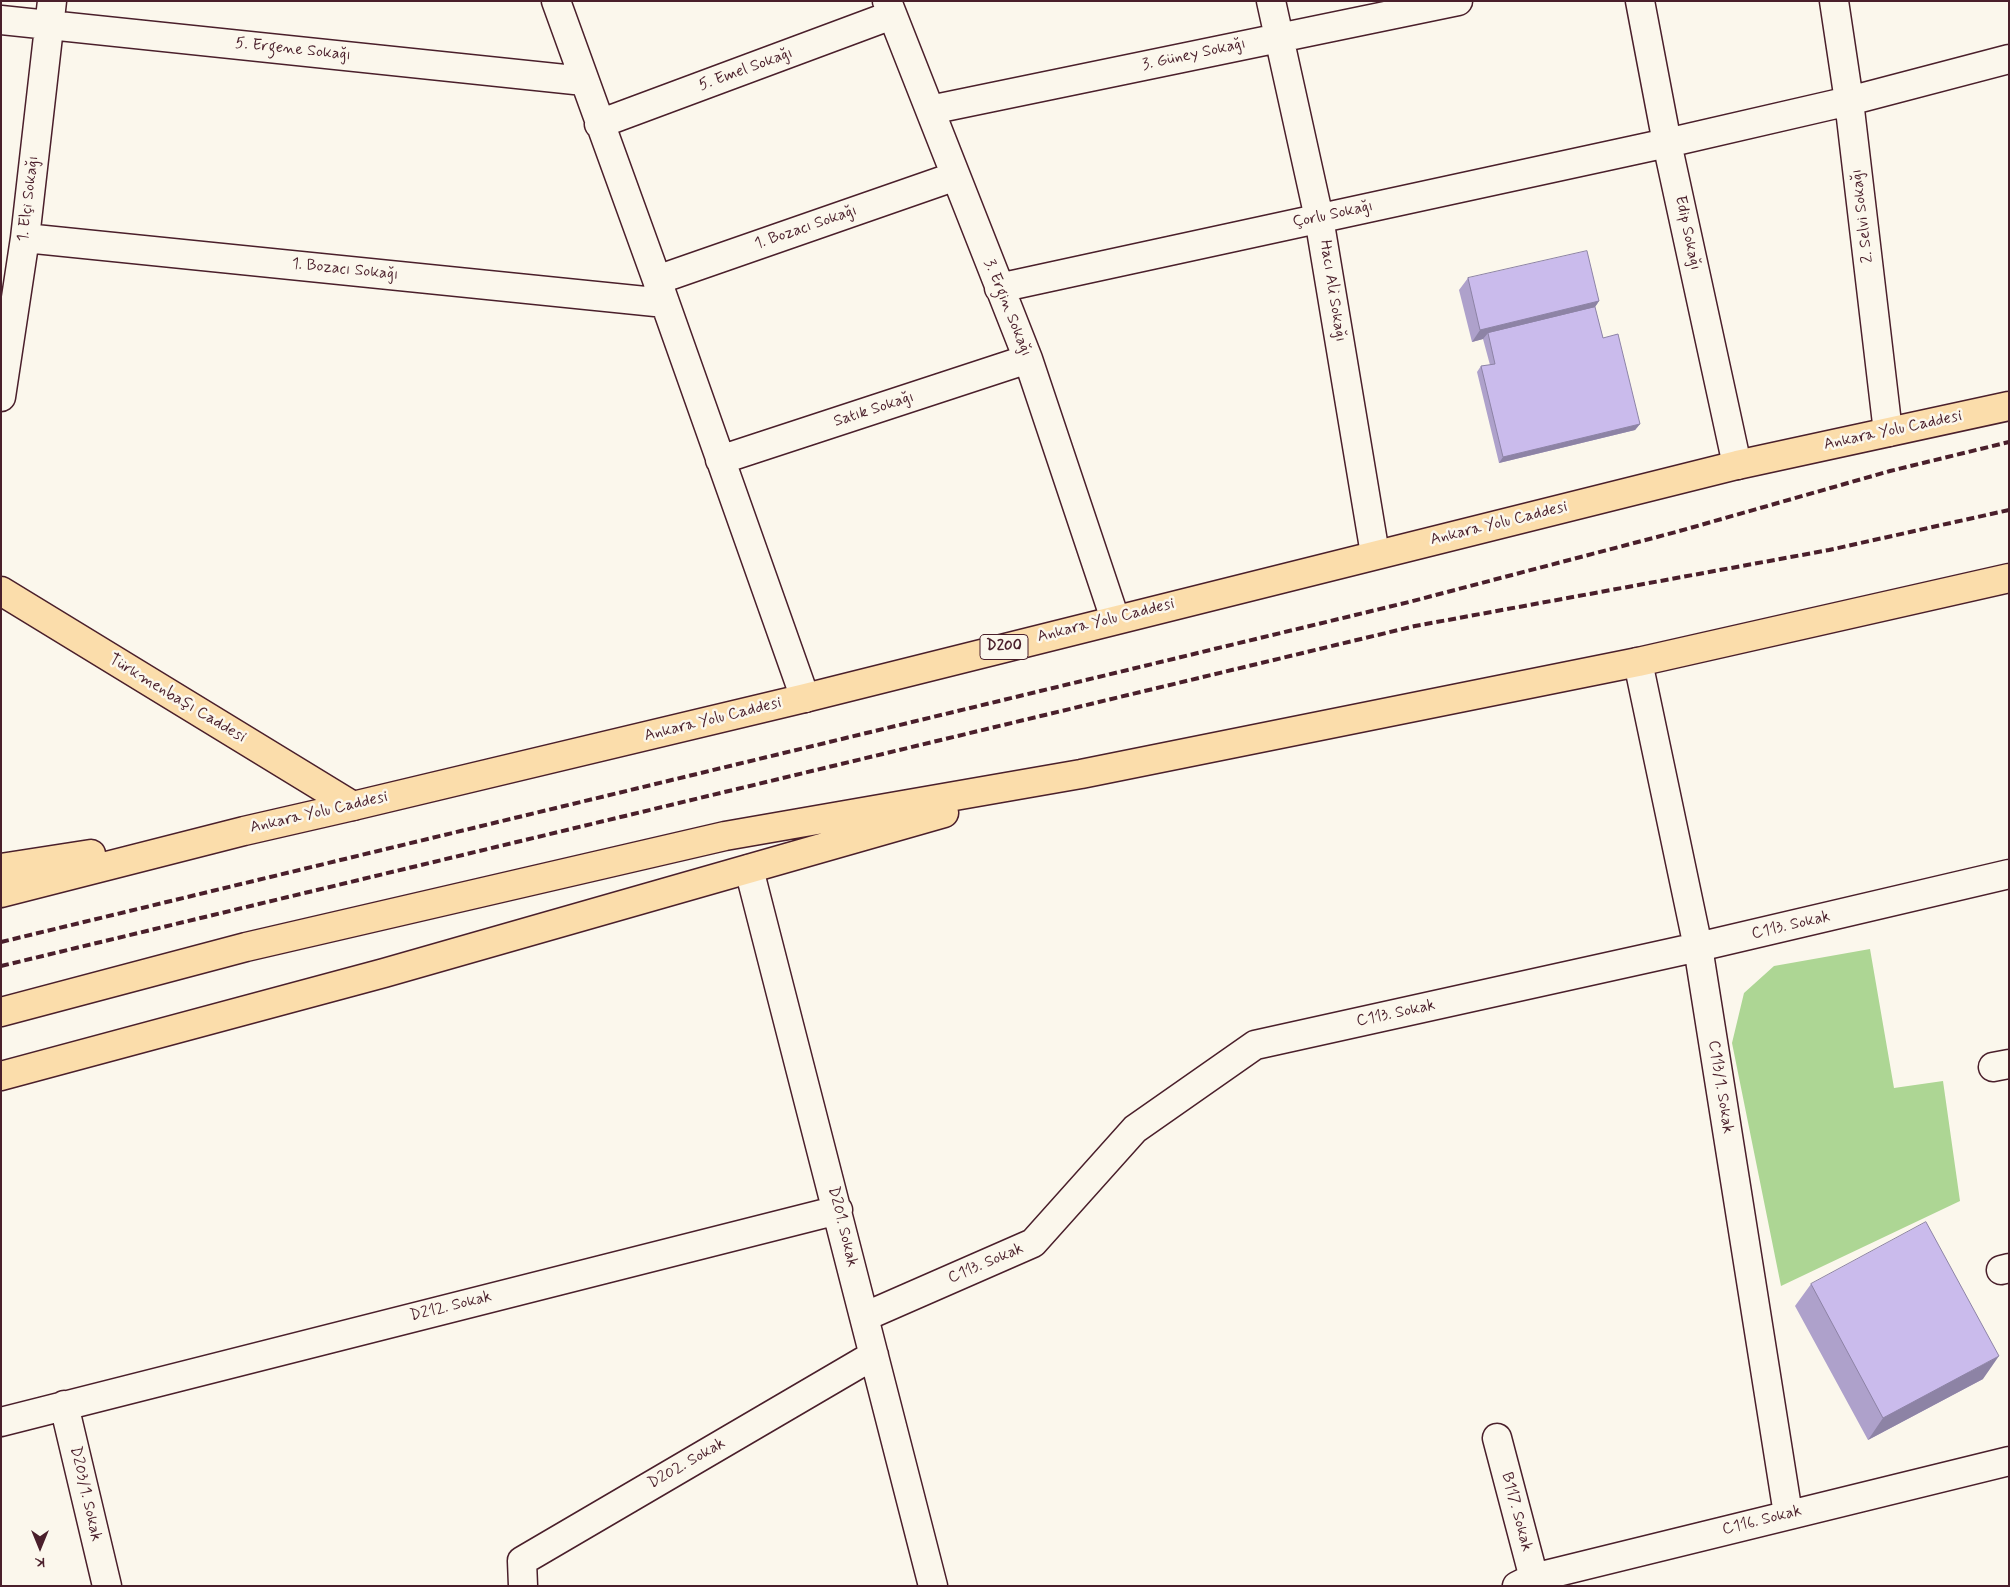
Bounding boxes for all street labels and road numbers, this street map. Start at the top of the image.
street label: 5. Ergene Sokağı [234,34,352,66]
street label: 3. Güney Sokağı [1141,35,1247,75]
street label: 5. Emel Sokağı [696,44,796,96]
street label: 1. Elçi Sokağı [14,155,44,243]
street label: 2. Selvi Sokağı [1848,168,1878,264]
street label: Edip Sokağı [1670,194,1704,272]
street label: Çorlu Sokağı [1291,197,1375,233]
street label: 1. Bozacı Sokağı [752,201,860,255]
street label: Hacı Ali Sokağı [1314,239,1350,343]
street label: 1. Bozacı Sokağı [291,255,399,285]
street label: 3. Ergin Sokağı [979,257,1035,359]
street label: Satık Sokağı [832,388,916,432]
street label: Ankara Yolu Caddesi [1822,407,1964,455]
street label: Ankara Yolu Caddesi [1428,498,1570,550]
street label: Ankara Yolu Caddesi [1035,595,1177,647]
road number: D200 [980,634,1028,660]
street label: Türkmenbaşı Caddesi [105,650,249,748]
street label: Ankara Yolu Caddesi [642,694,784,746]
street label: Ankara Yolu Caddesi [248,788,390,838]
street label: C113. Sokak [1750,908,1832,944]
street label: C113. Sokak [1355,996,1437,1032]
street label: C113/1. Sokak [1703,1039,1737,1135]
street label: D201. Sokak [823,1185,861,1269]
street label: C113. Sokak [945,1240,1027,1288]
street label: D212. Sokak [408,1288,494,1326]
street label: D202. Sokak [645,1434,729,1494]
street label: D203/1. Sokak [65,1445,105,1543]
street label: B117. Sokak [1496,1470,1536,1554]
street label: C116. Sokak [1720,1502,1804,1540]

